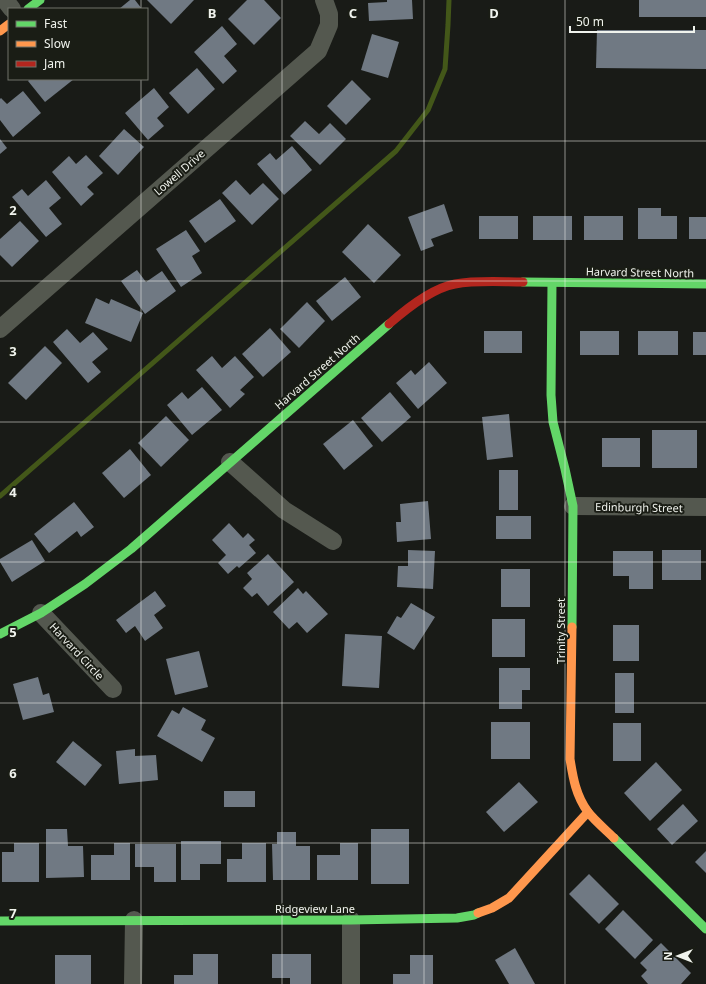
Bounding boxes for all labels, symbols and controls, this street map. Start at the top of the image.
text: B [208,4,216,22]
text: C [349,4,357,22]
text: D [489,4,499,22]
legend [8,8,148,80]
scale bar [570,8,694,34]
text: 50 m [576,13,604,30]
text: Fast [44,15,68,32]
text: Slow [44,35,71,52]
text: Jam [43,55,65,72]
street label: Lowell Drive [150,146,208,198]
text: 2 [9,201,17,219]
street label: Harvard Street North [586,264,694,280]
street label: Harvard Street North [271,330,363,412]
text: 3 [9,342,17,360]
text: 4 [9,483,17,501]
street label: Edinburgh Street [595,499,683,515]
street label: Trinity Street [553,598,568,664]
street label: Harvard Circle [47,619,107,683]
text: 5 [9,623,17,641]
text: 6 [9,764,17,782]
street label: Ridgeview Lane [275,901,355,916]
text: 7 [9,904,17,922]
north arrow [658,936,698,976]
text: N [660,952,675,960]

